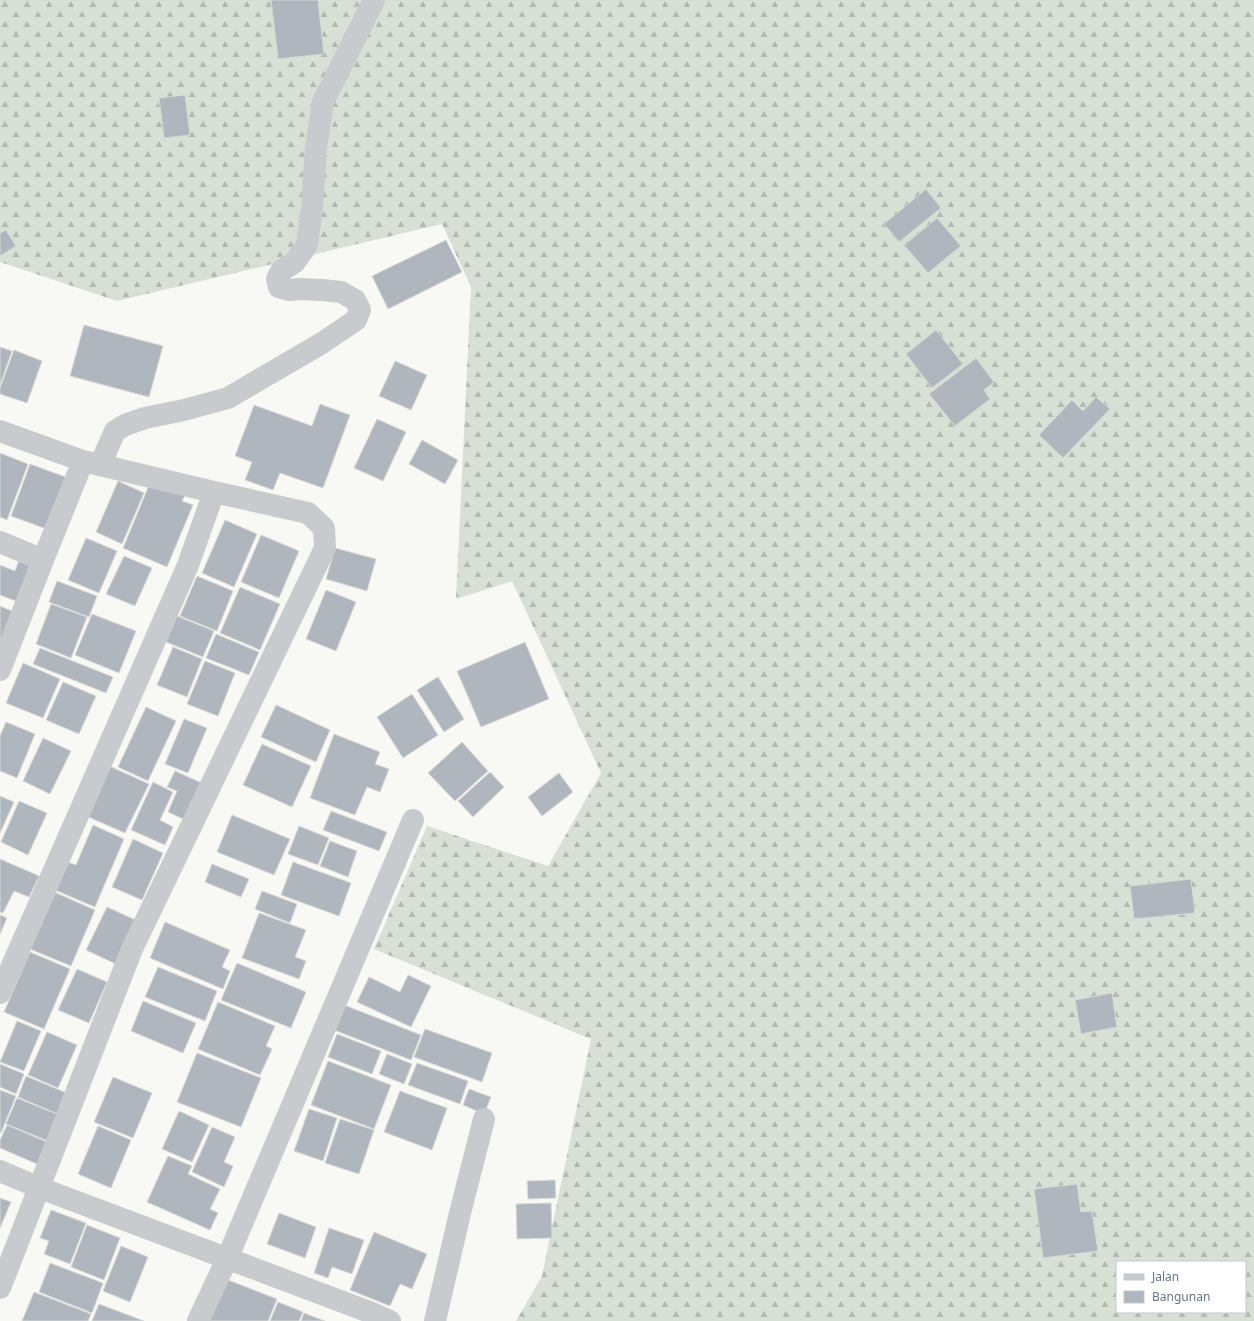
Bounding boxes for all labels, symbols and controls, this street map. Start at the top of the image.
legend [1116,1261,1246,1313]
text: Jalan [1151,1268,1179,1285]
text: Bangunan [1152,1288,1210,1305]

